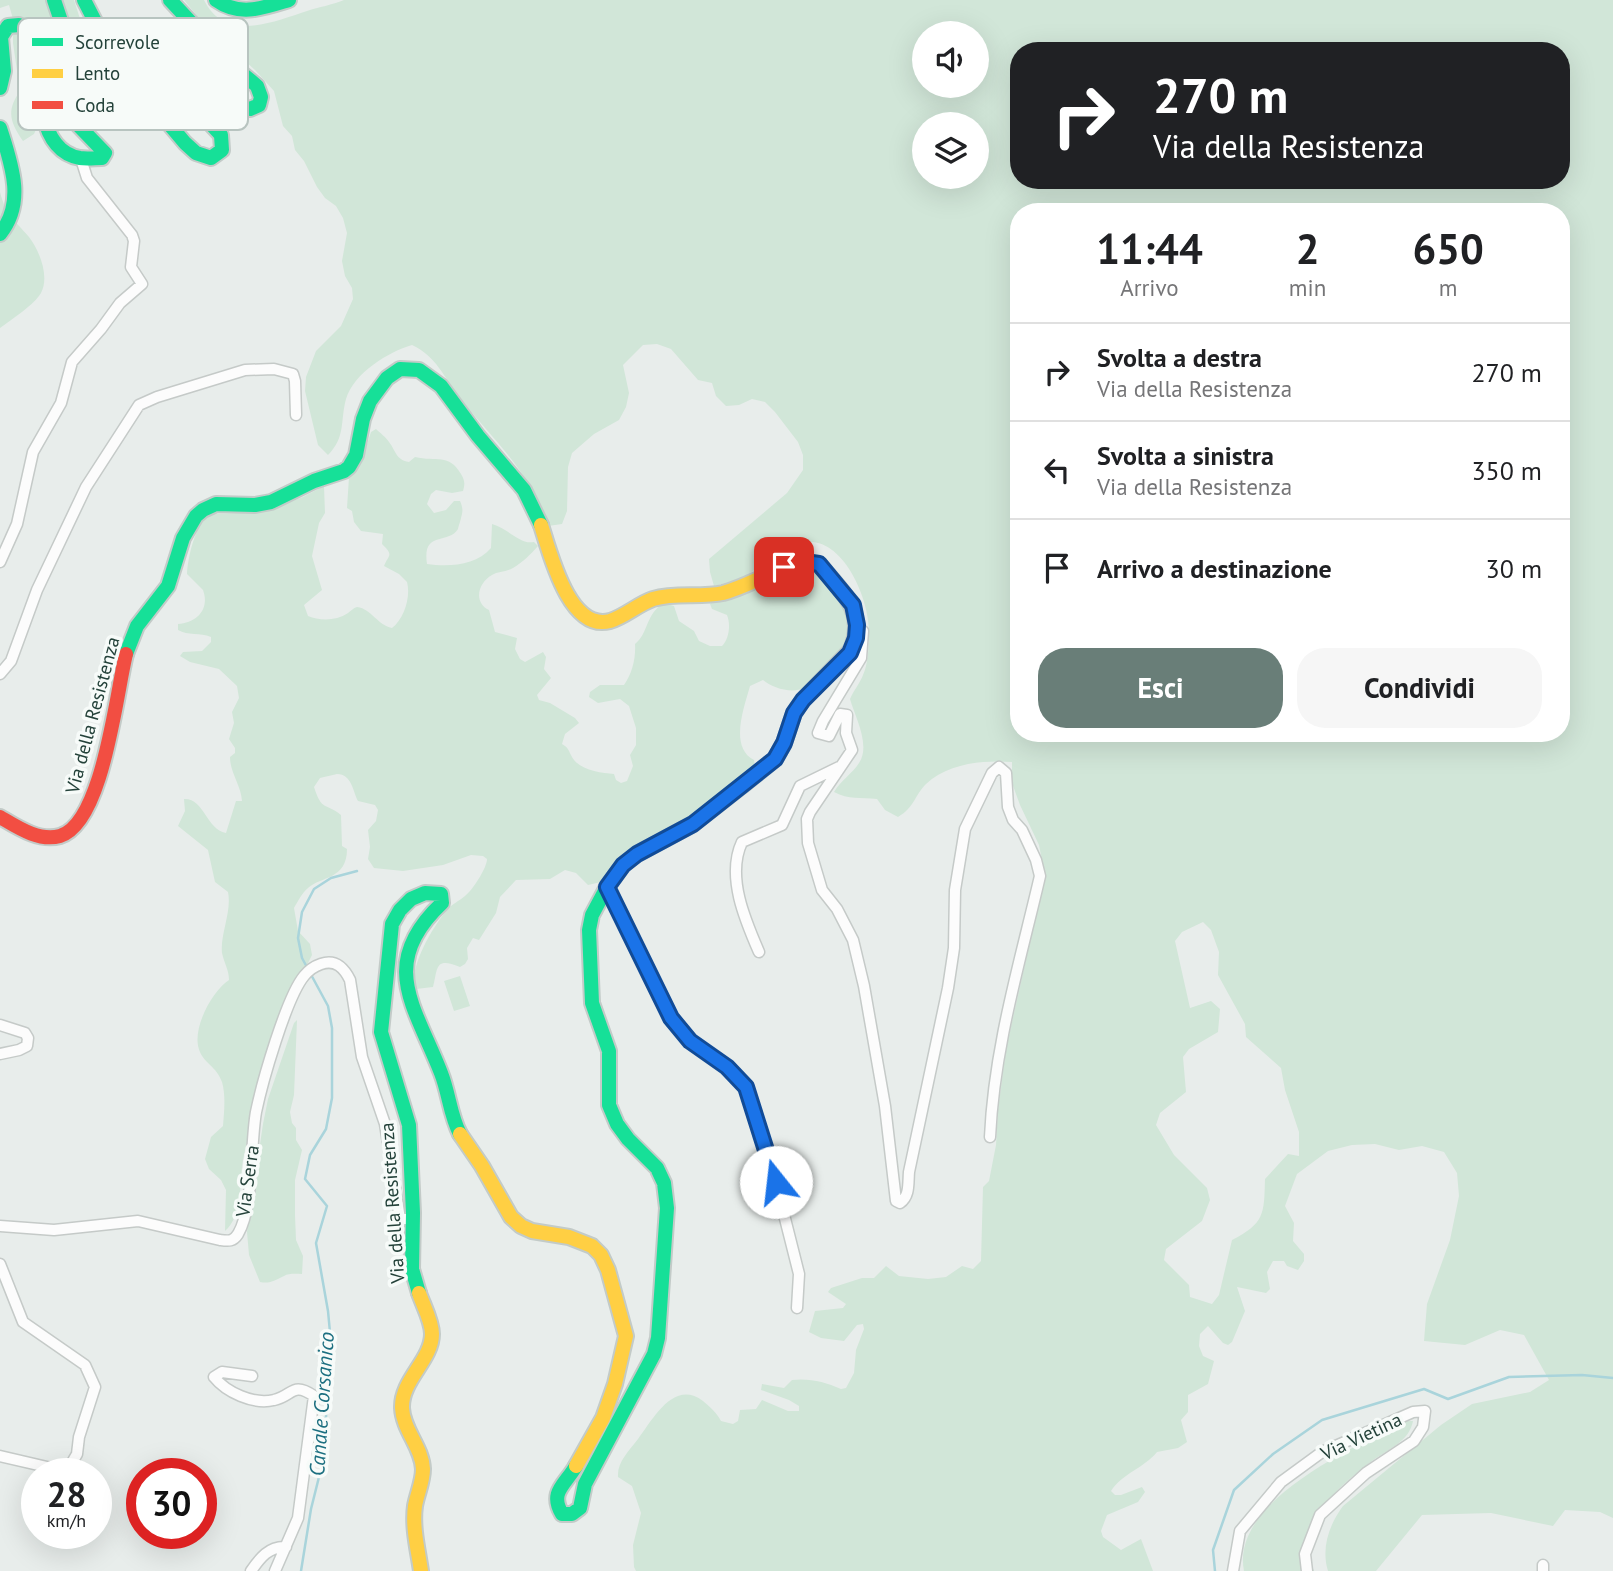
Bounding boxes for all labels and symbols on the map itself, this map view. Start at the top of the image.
legend [18,18,248,130]
text: Scorrevole [75,30,160,54]
text: Lento [75,61,120,85]
text: Coda [75,93,115,117]
pin [754,537,814,597]
street label: Via della Resistenza [59,634,124,797]
street label: Via della Resistenza [374,1122,410,1285]
street label: Via Serra [230,1143,264,1220]
position arrow [739,1145,813,1219]
water label: Canale Corsanico [303,1331,340,1477]
street label: Via Vietina [1316,1407,1405,1466]
speed limit sign: 30 [126,1458,217,1549]

